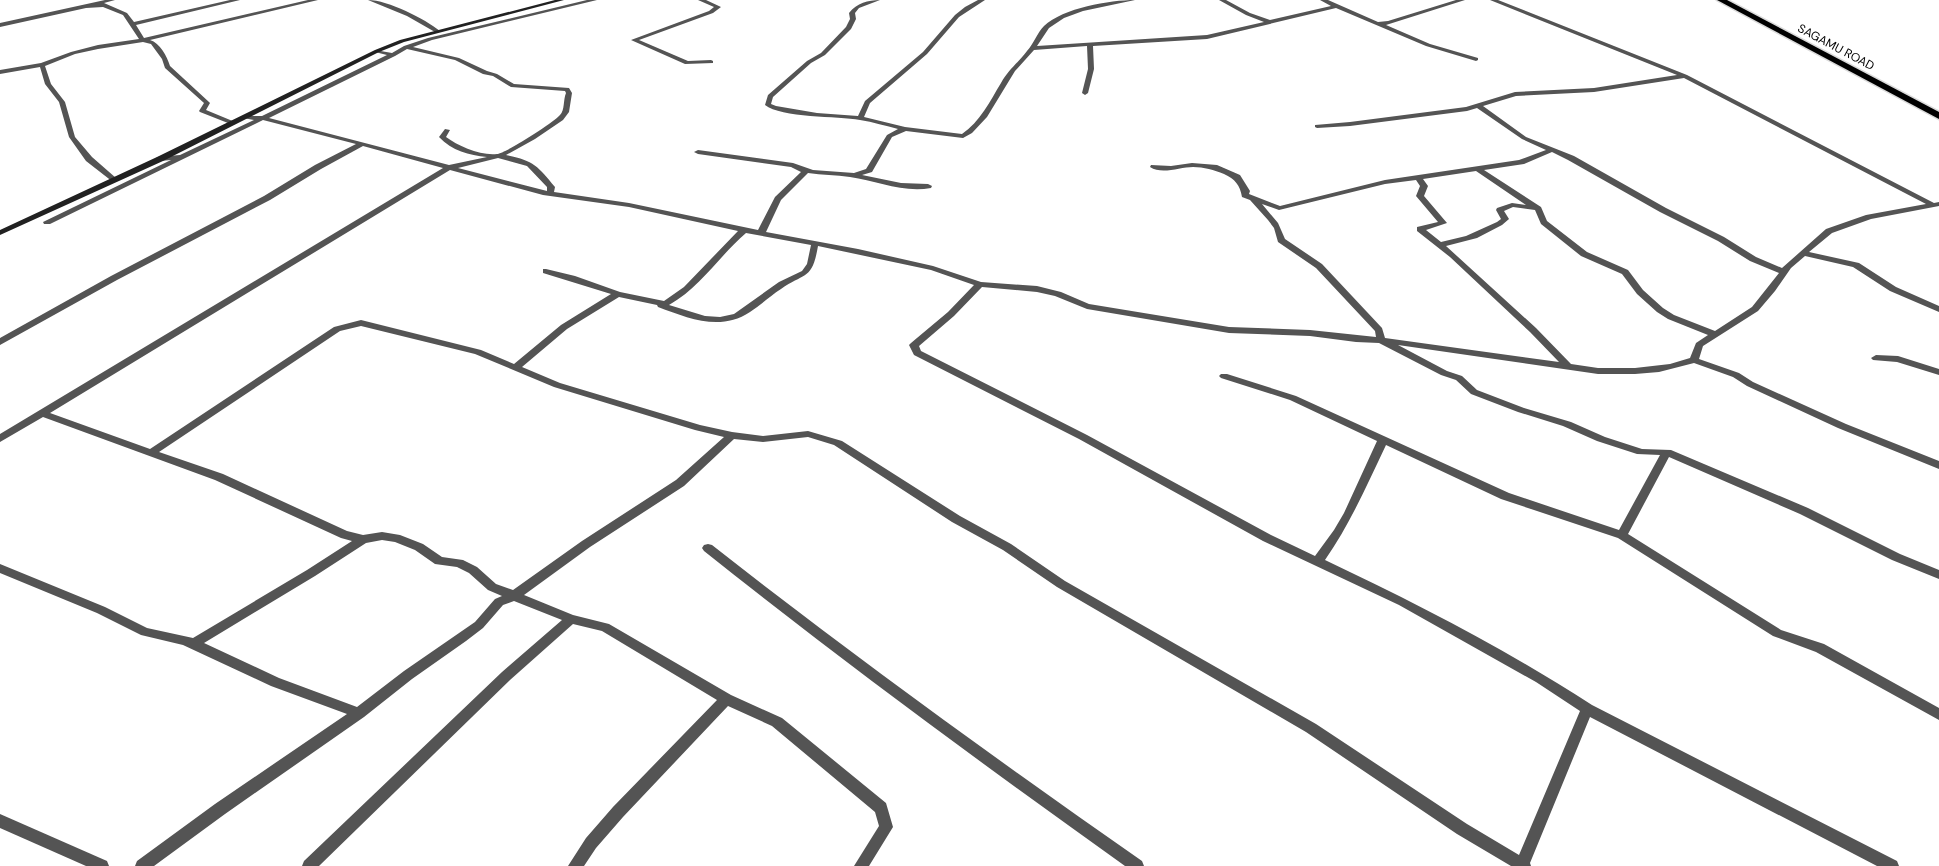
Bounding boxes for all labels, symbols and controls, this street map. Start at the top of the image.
street label: SAGAMU ROAD [1795,20,1877,74]

